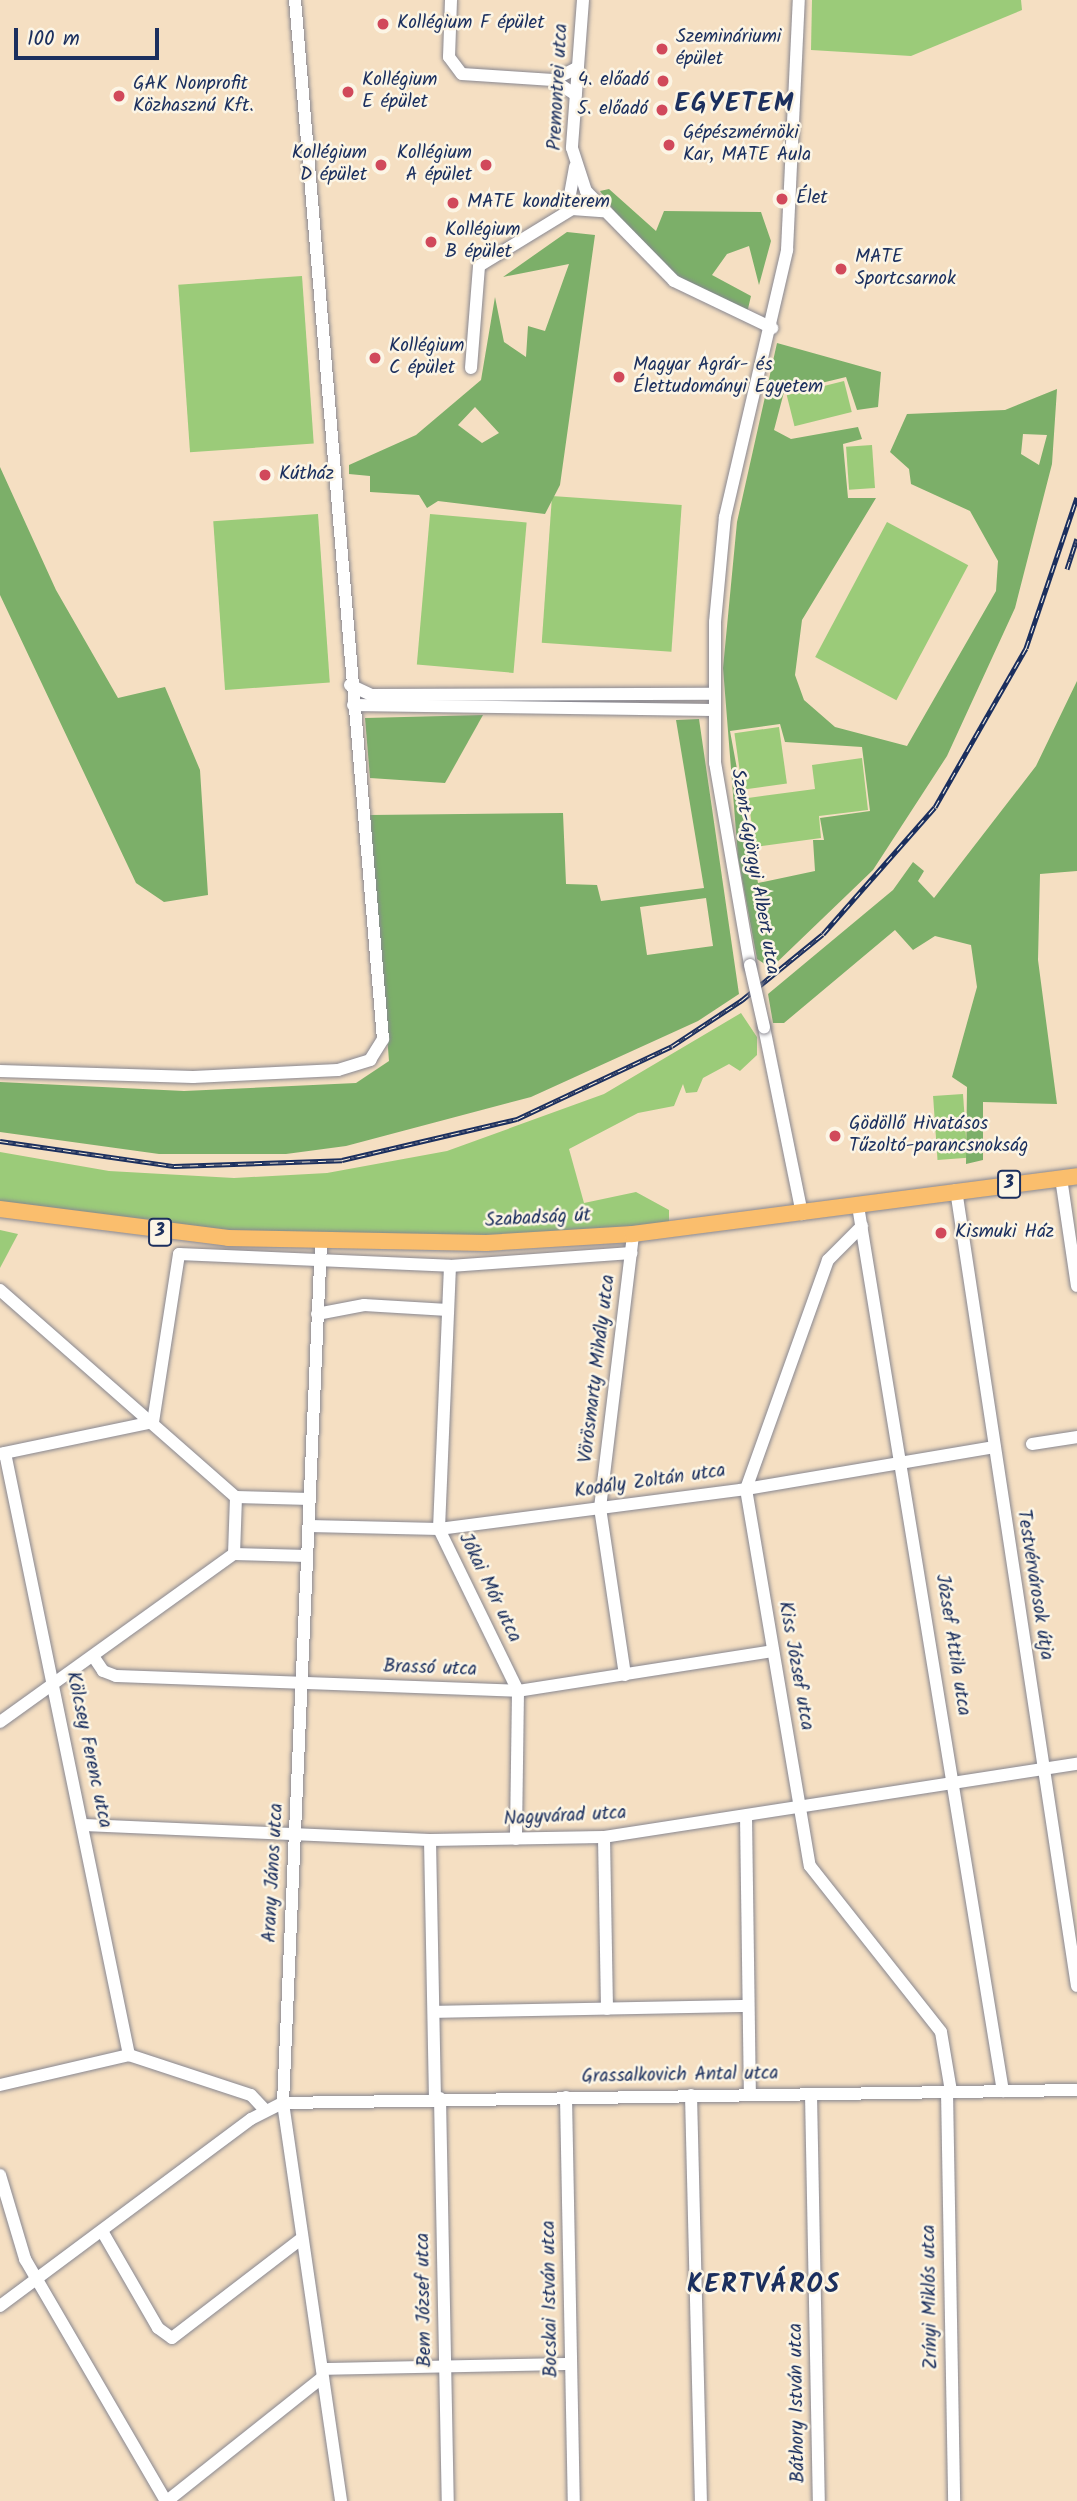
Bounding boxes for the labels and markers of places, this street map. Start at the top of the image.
place label: Kollégium F épület [397,13,545,35]
marker: Kollégium F épület [375,16,391,32]
place label: Szemináriumi épület [676,27,781,71]
marker: Szemináriumi épület [654,41,670,57]
place label: Kollégium E épület [362,70,437,114]
place label: 4. előadó [578,70,649,92]
marker: 4. előadó [655,73,671,89]
place label: GAK Nonprofit Közhasznú Kft. [133,74,254,118]
marker: Kollégium E épület [340,84,356,100]
marker: GAK Nonprofit Közhasznú Kft. [111,88,127,104]
place label: 5. előadó [577,99,648,121]
marker: 5. előadó [654,102,670,118]
place label: Gépészmérnöki Kar, MATE Aula [683,123,811,167]
marker: Gépészmérnöki Kar, MATE Aula [661,137,677,153]
place label: Kollégium D épület [292,143,367,187]
place label: Kollégium A épület [397,143,472,187]
marker: Kollégium D épület [373,157,389,173]
marker: Kollégium A épület [478,157,494,173]
place label: Élet [796,188,828,210]
marker: Élet [774,191,790,207]
place label: MATE konditerem [467,192,610,214]
marker: MATE konditerem [445,195,461,211]
place label: Kollégium B épület [445,220,520,264]
marker: Kollégium B épület [423,234,439,250]
place label: MATE Sportcsarnok [855,247,956,291]
marker: MATE Sportcsarnok [833,261,849,277]
place label: Kollégium C épület [389,336,464,380]
marker: Kollégium C épület [367,350,383,366]
place label: Magyar Agrár- és Élettudományi Egyetem [633,355,823,399]
marker: Magyar Agrár- és Élettudományi Egyetem [611,369,627,385]
place label: Kútház [279,464,334,486]
marker: Kútház [257,467,273,483]
place label: Gödöllő Hivatásos Tűzoltó-parancsnokság [849,1114,1028,1158]
marker: Gödöllő Hivatásos Tűzoltó-parancsnokság [827,1128,843,1144]
place label: Kismuki Ház [955,1222,1054,1244]
marker: Kismuki Ház [933,1225,949,1241]

